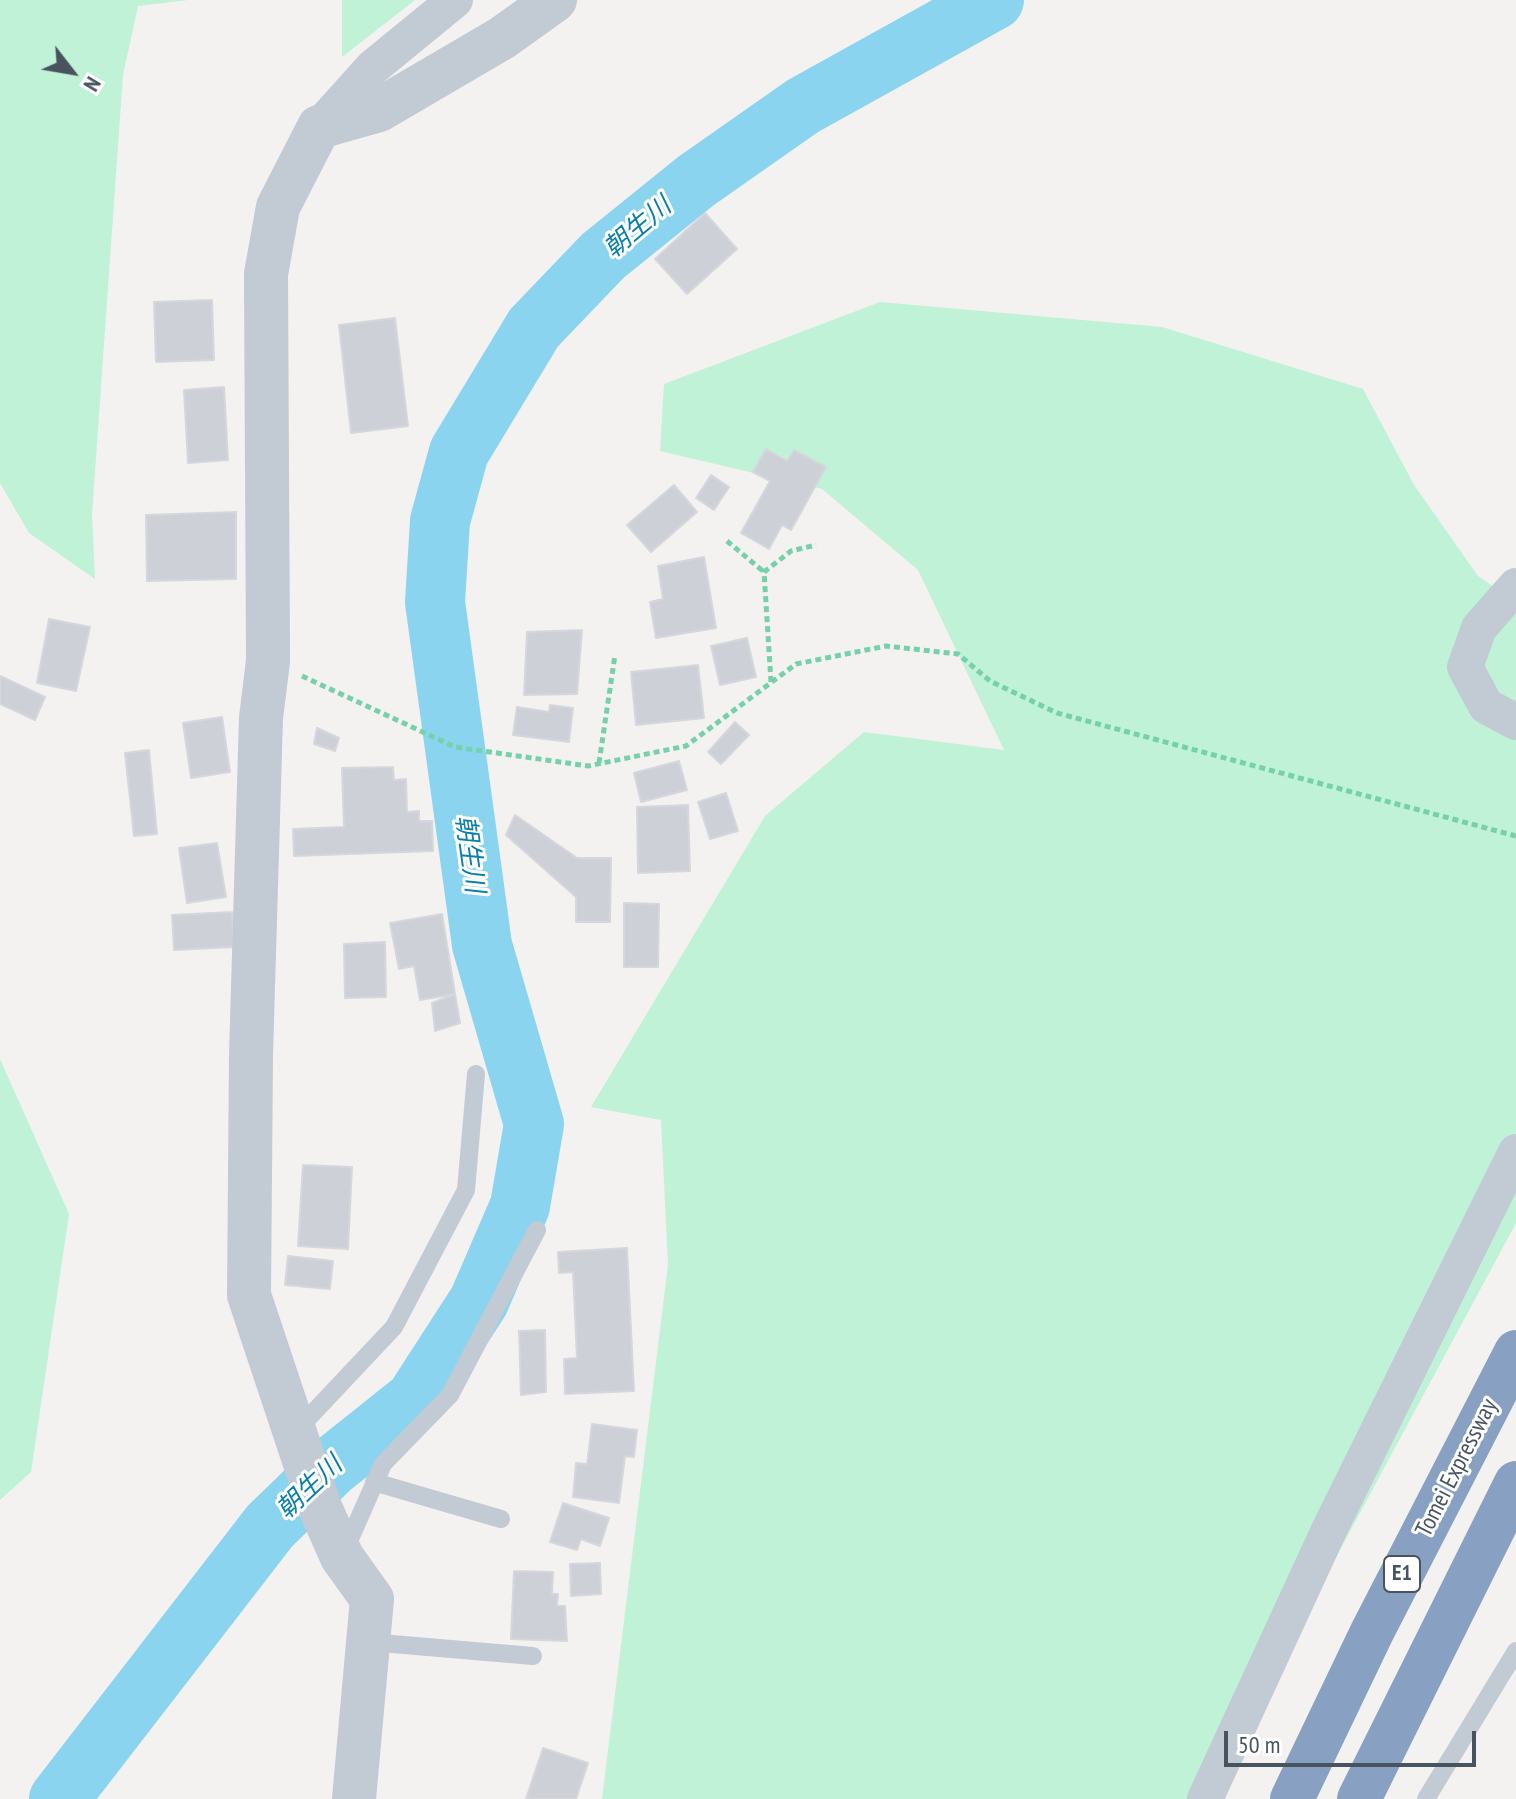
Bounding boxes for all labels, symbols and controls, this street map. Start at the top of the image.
north arrow [32,32,112,112]
text: N [78,72,108,97]
water label: 朝生川 [598,191,678,265]
water label: 朝生川 [448,813,490,895]
street label: Tomei Expressway [1410,1394,1504,1542]
water label: 朝生川 [271,1450,349,1526]
road number: E1 [1384,1556,1420,1592]
scale bar [1228,1715,1480,1765]
text: 50 m [1238,1729,1280,1760]

